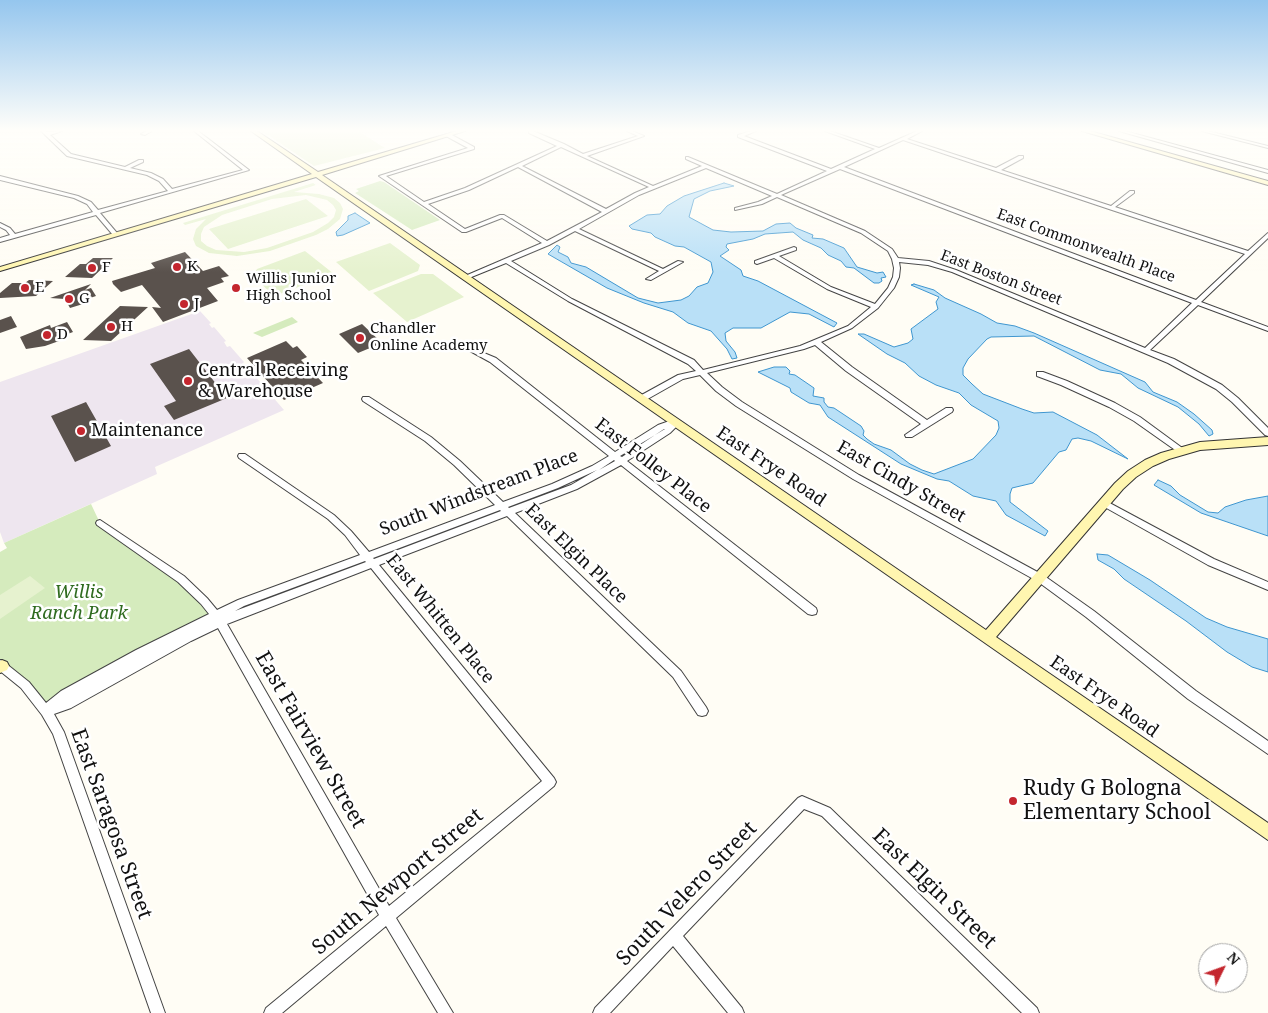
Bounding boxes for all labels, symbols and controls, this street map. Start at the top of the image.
street label: East Commonwealth Place [994,205,1178,287]
street label: East Boston Street [938,247,1064,309]
place label: K [187,258,197,276]
place label: F [102,259,111,277]
marker: K [171,261,183,273]
marker: F [86,262,98,274]
place label: Willis Junior High School [246,270,336,305]
place label: E [35,279,44,297]
marker: E [19,282,31,294]
marker: Willis Junior High School [230,282,242,294]
place label: G [79,290,90,308]
marker: G [63,293,75,305]
place label: J [194,295,199,313]
marker: J [178,298,190,310]
place label: H [121,318,133,336]
place label: Chandler Online Academy [370,320,488,355]
marker: H [105,321,117,333]
place label: D [57,326,68,344]
marker: D [41,329,53,341]
marker: Chandler Online Academy [354,332,366,344]
place label: Central Receiving & Warehouse [198,360,348,402]
marker: Central Receiving & Warehouse [182,375,194,387]
street label: East Folley Place [591,414,715,518]
place label: Maintenance [91,420,203,442]
street label: East Frye Road [712,422,830,512]
marker: Maintenance [75,425,87,437]
street label: East Cindy Street [833,436,969,528]
street label: South Windstream Place [377,445,581,541]
street label: East Elgin Place [520,500,632,608]
street label: East Whitten Place [381,550,499,688]
park label: Willis Ranch Park [30,582,128,624]
street label: East Fairview Street [249,647,371,833]
street label: East Frye Road [1046,652,1162,742]
street label: East Saragosa Street [65,725,157,923]
place label: Rudy G Bologna Elementary School [1023,776,1211,826]
marker: Rudy G Bologna Elementary School [1007,795,1019,807]
street label: South Newport Street [308,803,488,961]
street label: South Velero Street [612,817,762,971]
street label: East Elgin Street [867,824,1001,954]
north arrow [1198,943,1248,993]
text: N [1223,948,1245,969]

